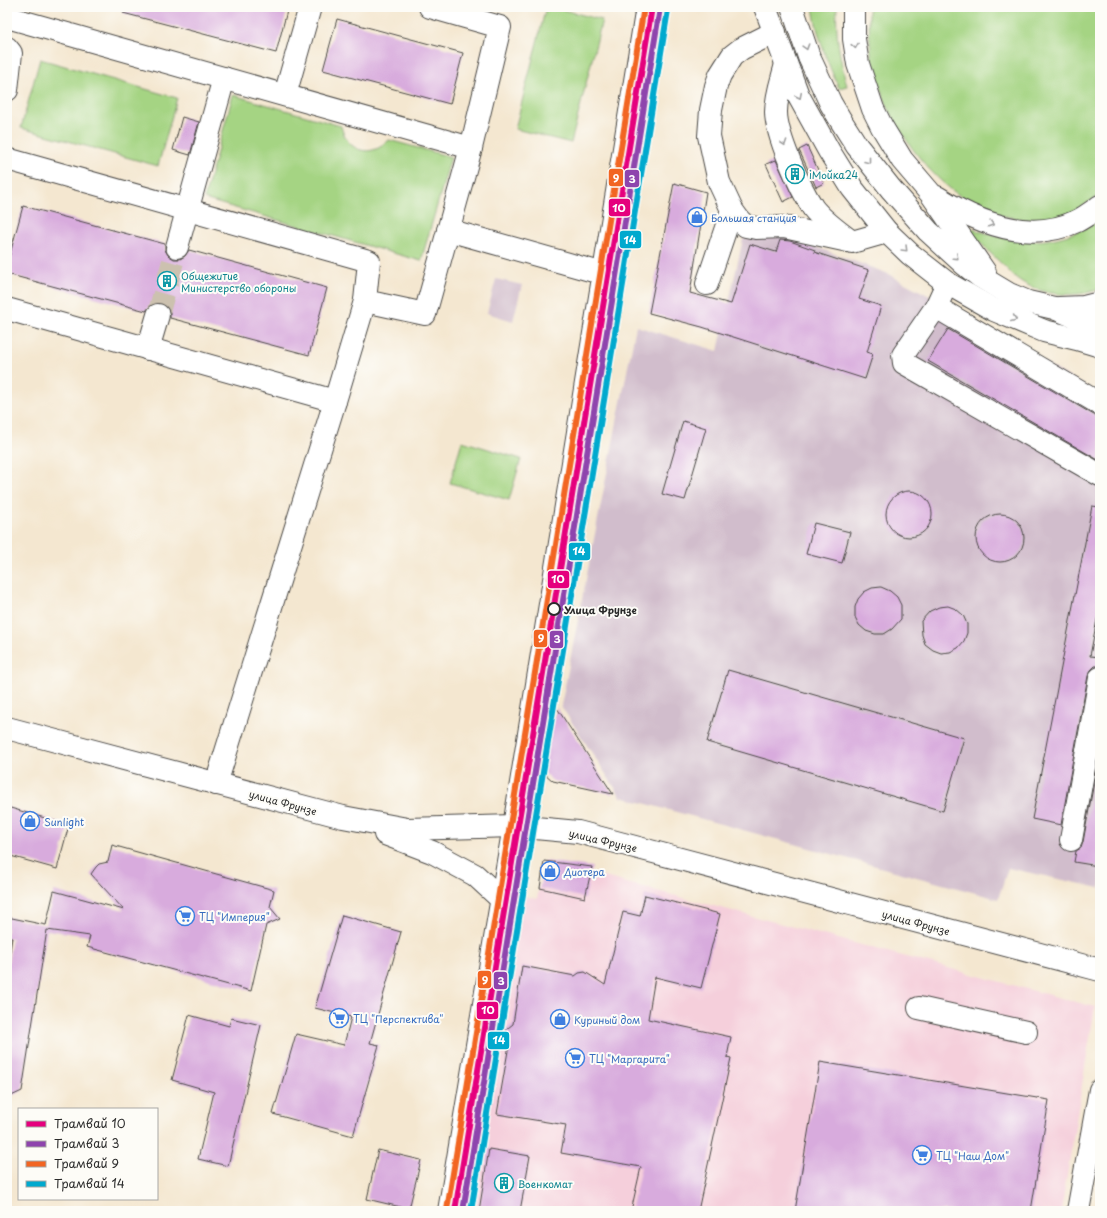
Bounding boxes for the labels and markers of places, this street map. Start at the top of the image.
building icon: iМойка24 [784,163,806,185]
place label: iМойка24 [809,167,858,182]
shop icon: Большая станция [686,206,708,228]
place label: Большая станция [711,210,797,225]
place label: Общежитие Министерство обороны [181,268,296,295]
building icon: Общежитие Министерство обороны [156,270,178,292]
marker: Улица Фрунзе [547,602,561,616]
place label: Улица Фрунзе [563,602,637,617]
shop icon: Sunlight [19,810,41,832]
place label: Sunlight [44,814,84,829]
shop icon: Диотера [539,860,561,882]
place label: Диотера [563,864,606,879]
supermarket icon: ТЦ "Империя" [174,905,196,927]
place label: ТЦ "Империя" [199,909,270,924]
supermarket icon: ТЦ "Перспектива" [328,1007,350,1029]
shop icon: Куриный дом [549,1008,571,1030]
place label: ТЦ "Перспектива" [353,1011,444,1026]
place label: Куриный дом [574,1012,640,1027]
supermarket icon: ТЦ "Маргарита" [564,1047,586,1069]
place label: ТЦ "Маргарита" [589,1051,670,1066]
supermarket icon: ТЦ "Наш Дом" [911,1144,933,1166]
place label: ТЦ "Наш Дом" [936,1148,1009,1163]
building icon: Военкомат [493,1172,515,1194]
place label: Военкомат [518,1176,573,1191]

